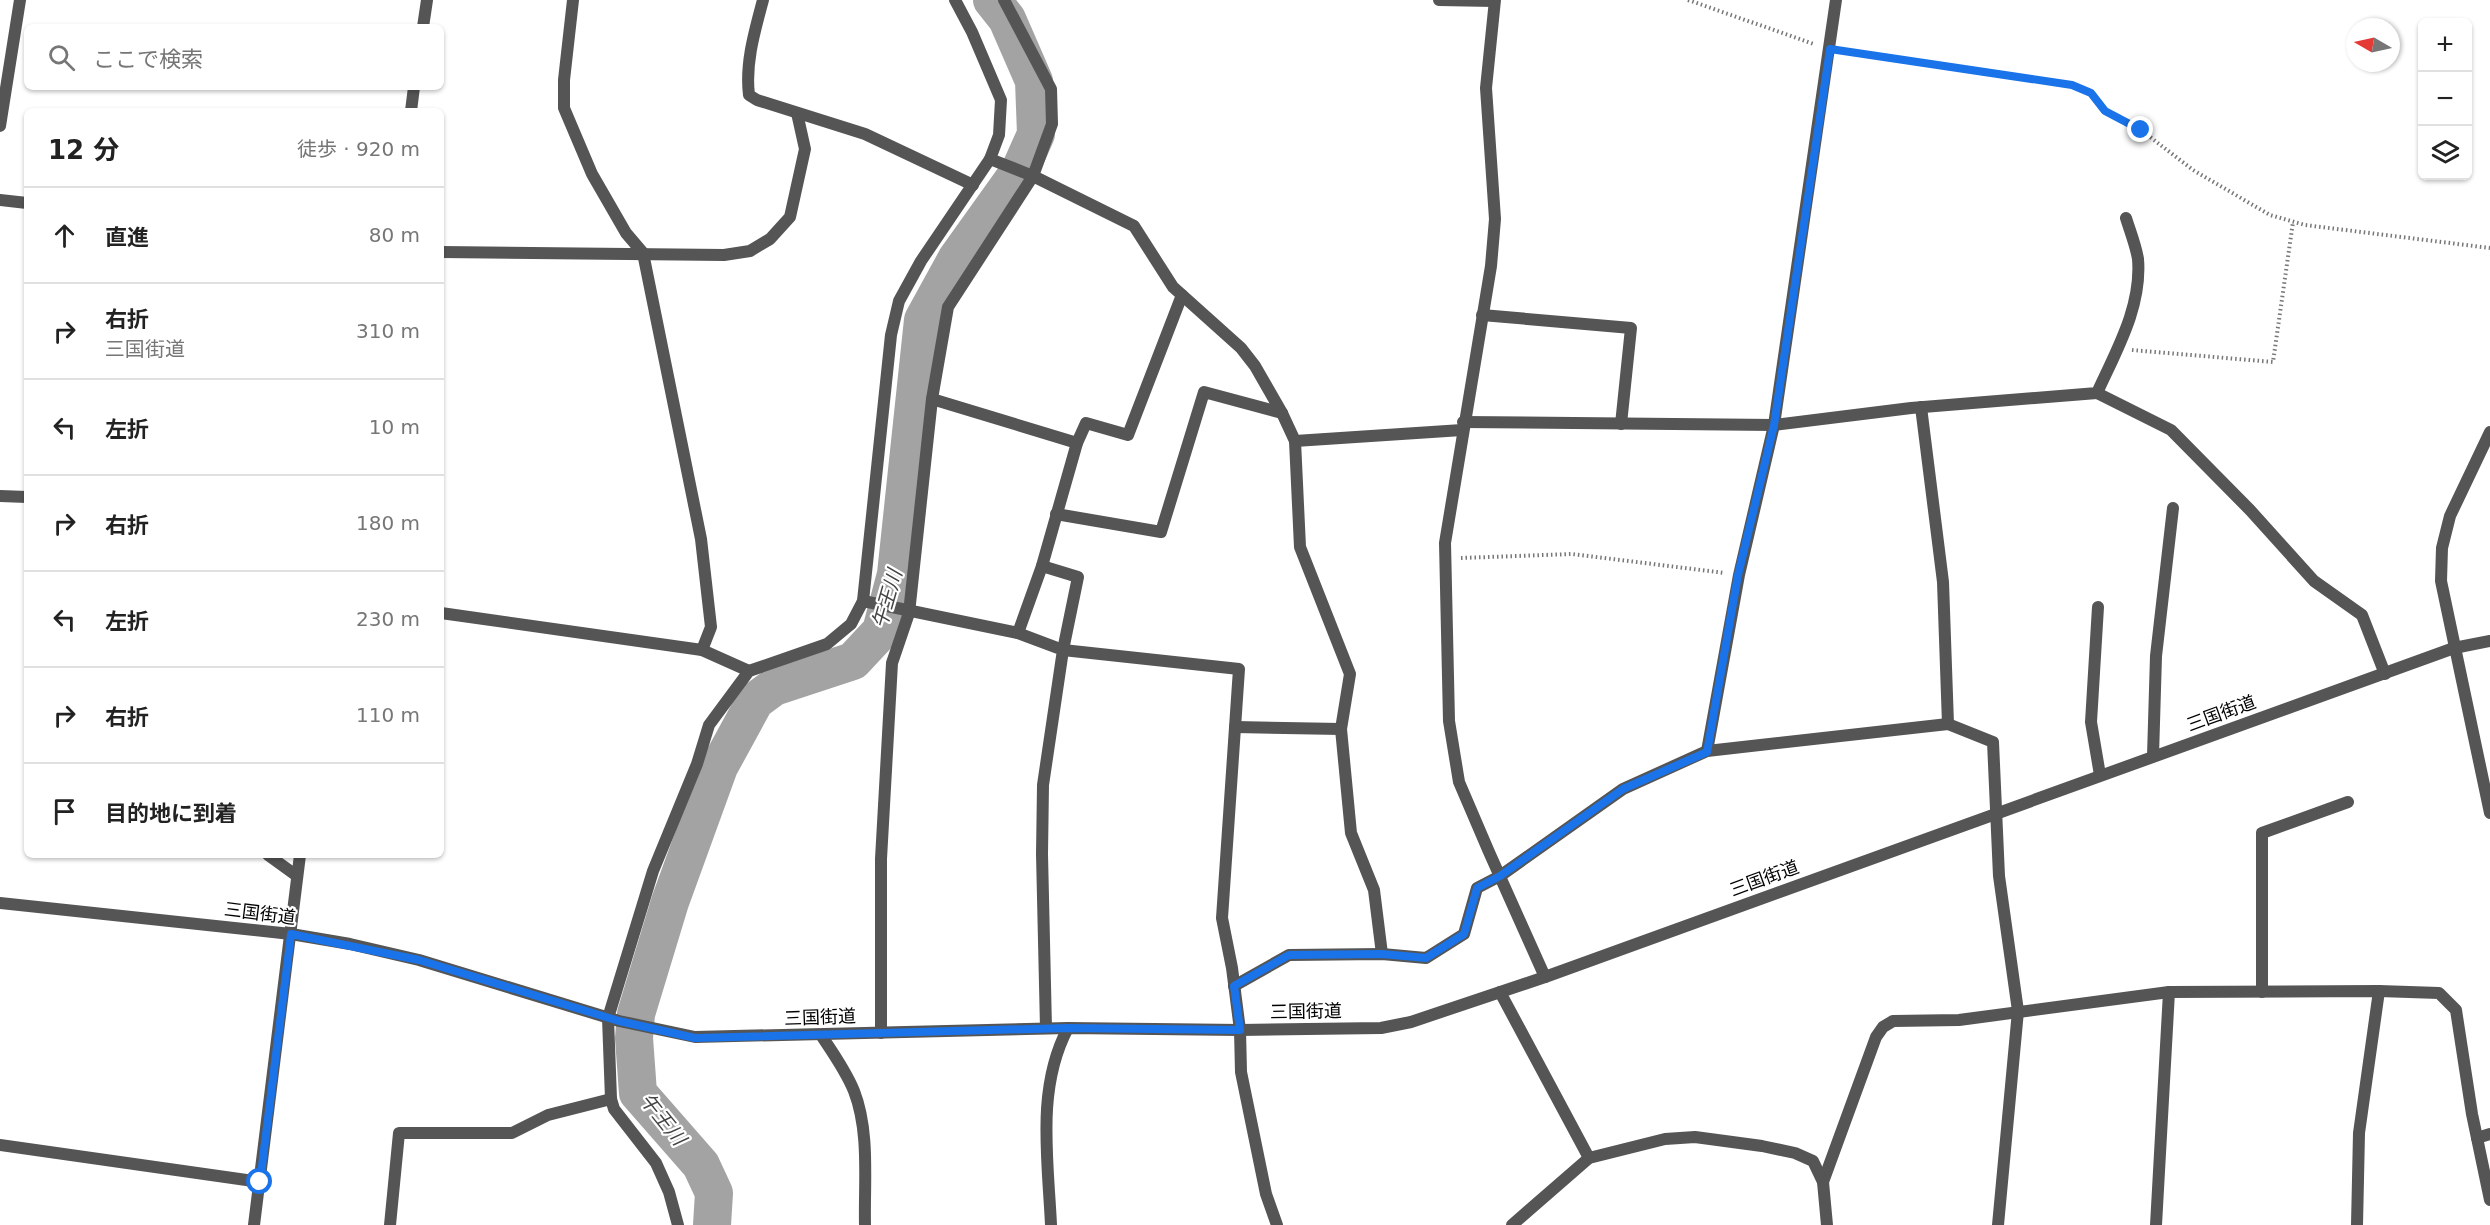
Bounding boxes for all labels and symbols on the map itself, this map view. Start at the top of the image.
north arrow [2346,18,2400,72]
route end [2127,116,2153,142]
water label: 午王川 [867,565,907,631]
street label: 三国街道 [2184,691,2258,735]
street label: 三国街道 [1727,856,1801,900]
street label: 三国街道 [223,898,297,928]
street label: 三国街道 [1270,1000,1342,1022]
street label: 三国街道 [784,1005,856,1029]
water label: 午王川 [635,1088,692,1151]
route start [246,1168,272,1194]

